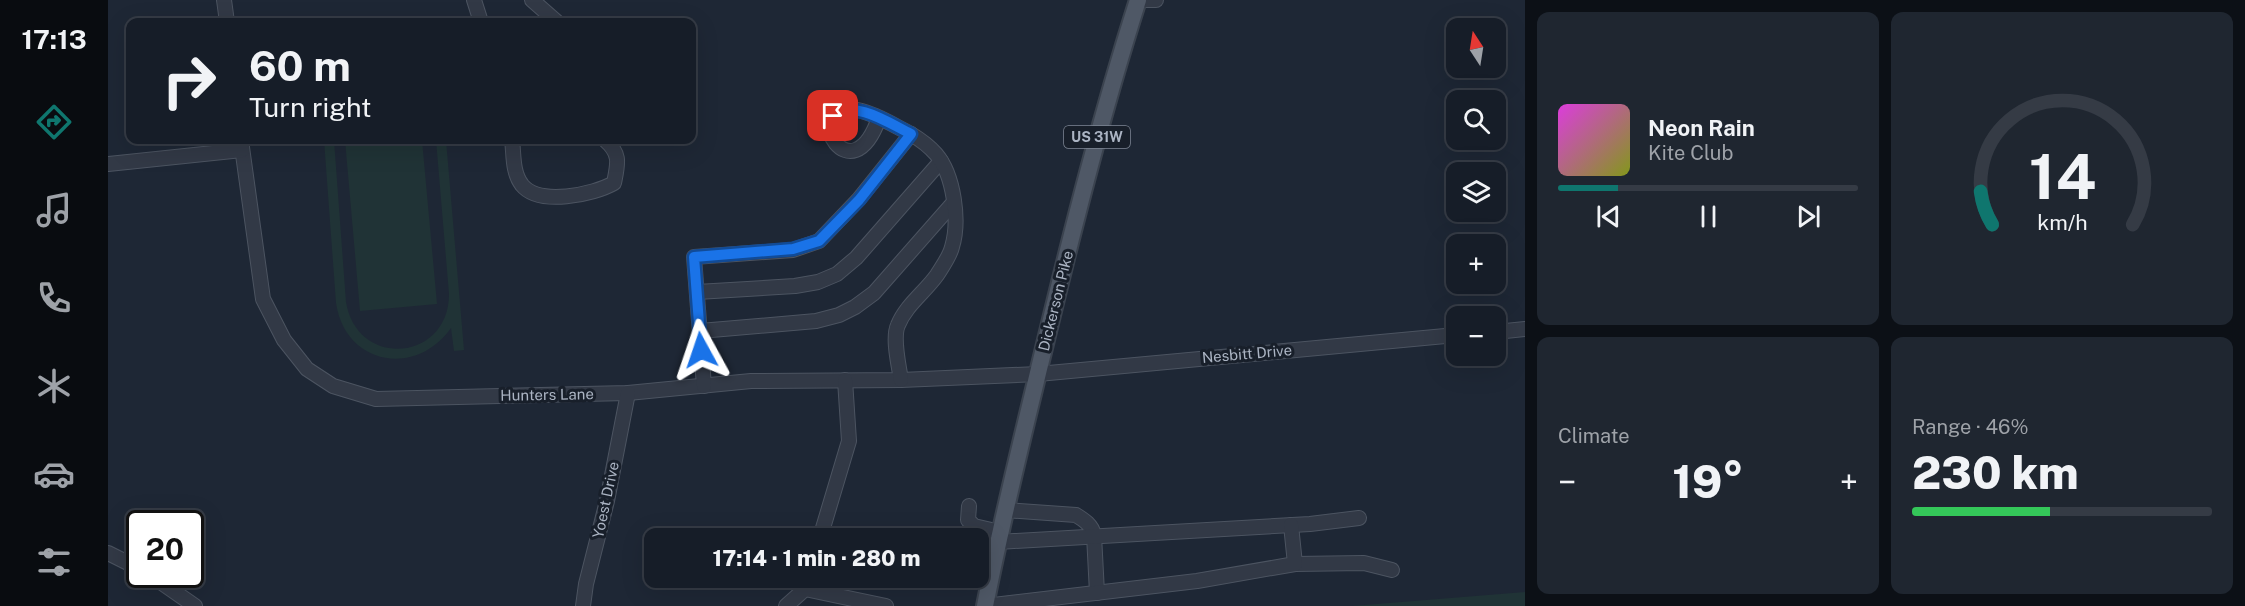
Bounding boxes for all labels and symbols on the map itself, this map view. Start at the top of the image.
north arrow [1446,18,1506,78]
pin [807,90,858,141]
road number: US 31W [1064,126,1130,148]
street label: Dickerson Pike [1035,249,1076,353]
position arrow [669,318,733,382]
street label: Nesbitt Drive [1201,341,1293,366]
street label: Hunters Lane [500,385,594,404]
street label: Yoest Drive [589,460,622,540]
speed limit sign: 20 [126,510,204,588]

